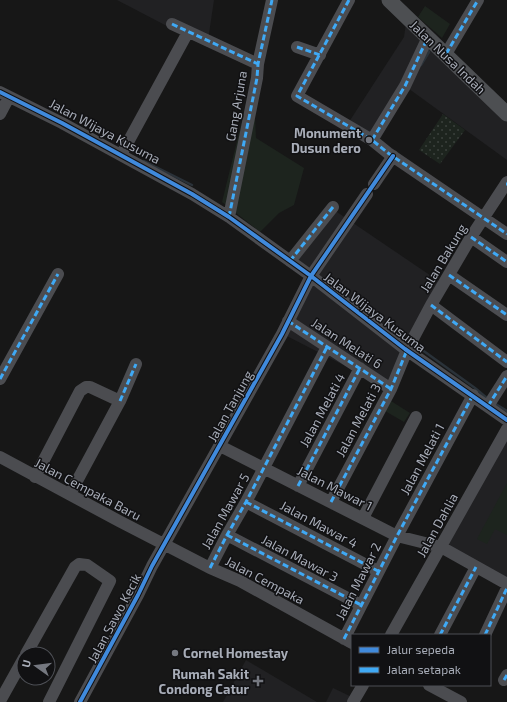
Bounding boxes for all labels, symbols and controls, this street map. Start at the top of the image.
street label: Jalan Nusa Indah [407,17,489,97]
street label: Gang Arjuna [222,69,250,143]
street label: Jalan Wijaya Kusuma [47,95,163,167]
place label: Monument Dusun dero [291,125,362,156]
marker: Monument Dusun dero [364,135,374,145]
street label: Jalan Bakung [416,221,470,295]
street label: Jalan Wijaya Kusuma [321,269,429,355]
street label: Jalan Melati 6 [309,314,385,372]
street label: Jalan Tanjung [204,367,256,445]
street label: Jalan Melati 4 [296,370,348,450]
street label: Jalan Melati 3 [332,381,384,459]
street label: Jalan Melati 1 [396,421,448,497]
street label: Jalan Cempaka Baru [32,454,144,524]
street label: Jalan Mawar 1 [295,462,375,514]
street label: Jalan Mawar 5 [198,470,252,552]
street label: Jalan Dahlia [413,490,461,560]
street label: Jalan Mawar 4 [278,497,360,551]
street label: Jalan Mawar 3 [259,531,341,585]
street label: Jalan Mawar 2 [332,540,384,622]
street label: Jalan Cempaka [223,552,307,608]
street label: Jalan Sawo Kecik [84,570,145,666]
legend [351,634,491,686]
text: Jalur sepeda [387,642,455,656]
place label: Cornel Homestay [183,645,289,661]
north arrow [16,646,56,686]
marker: Cornel Homestay [170,648,180,658]
text: U [19,658,33,669]
text: Jalan setapak [387,662,461,676]
place label: Rumah Sakit Condong Catur [159,666,250,697]
marker: Rumah Sakit Condong Catur [252,675,264,687]

